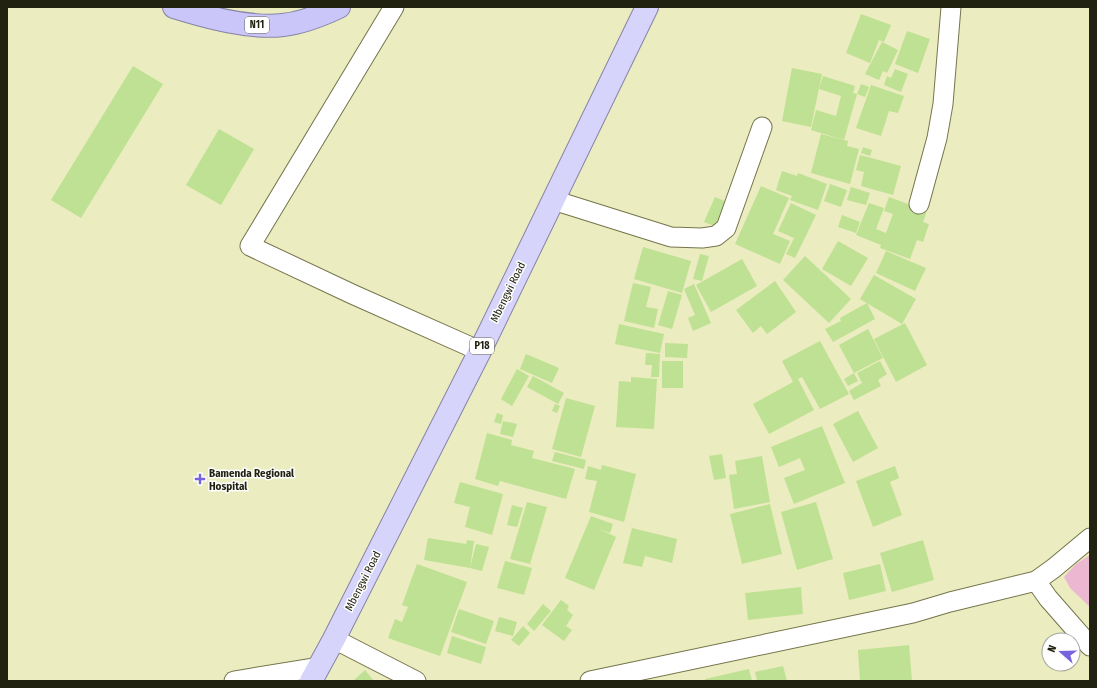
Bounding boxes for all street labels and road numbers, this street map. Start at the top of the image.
road number: N11 [245,17,269,33]
street label: Mbengwi Road [488,260,528,324]
road number: P18 [470,338,494,354]
street label: Mbengwi Road [342,549,384,613]

